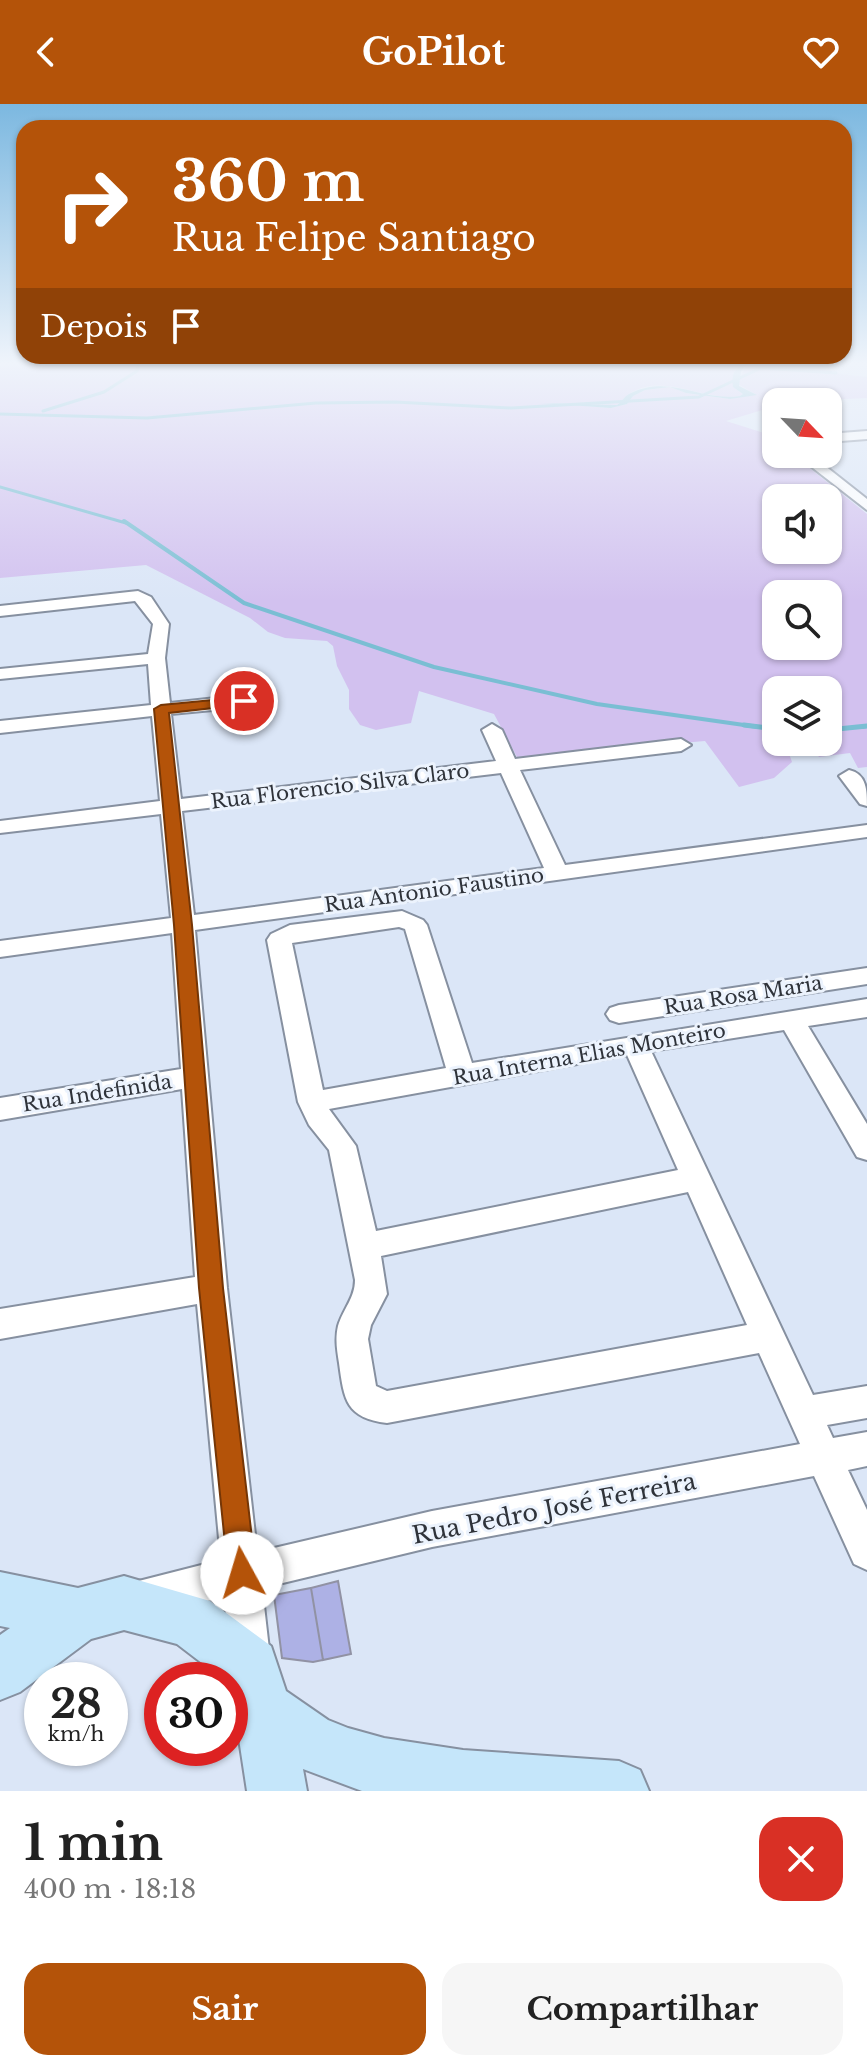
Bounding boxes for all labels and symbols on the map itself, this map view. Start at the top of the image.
north arrow [762,388,842,468]
pin [210,667,278,735]
street label: Rua Florencio Silva Claro [209,758,471,814]
street label: Rua Antonio Faustino [323,863,545,917]
street label: Rua Rosa Maria [662,970,825,1019]
street label: Rua Interna Elias Monteiro [451,1018,727,1090]
street label: Rua Indefinida [21,1069,174,1117]
street label: Rua Pedro José Ferreira [410,1466,699,1550]
position arrow [200,1531,284,1615]
speed limit sign: 30 [144,1662,248,1766]

